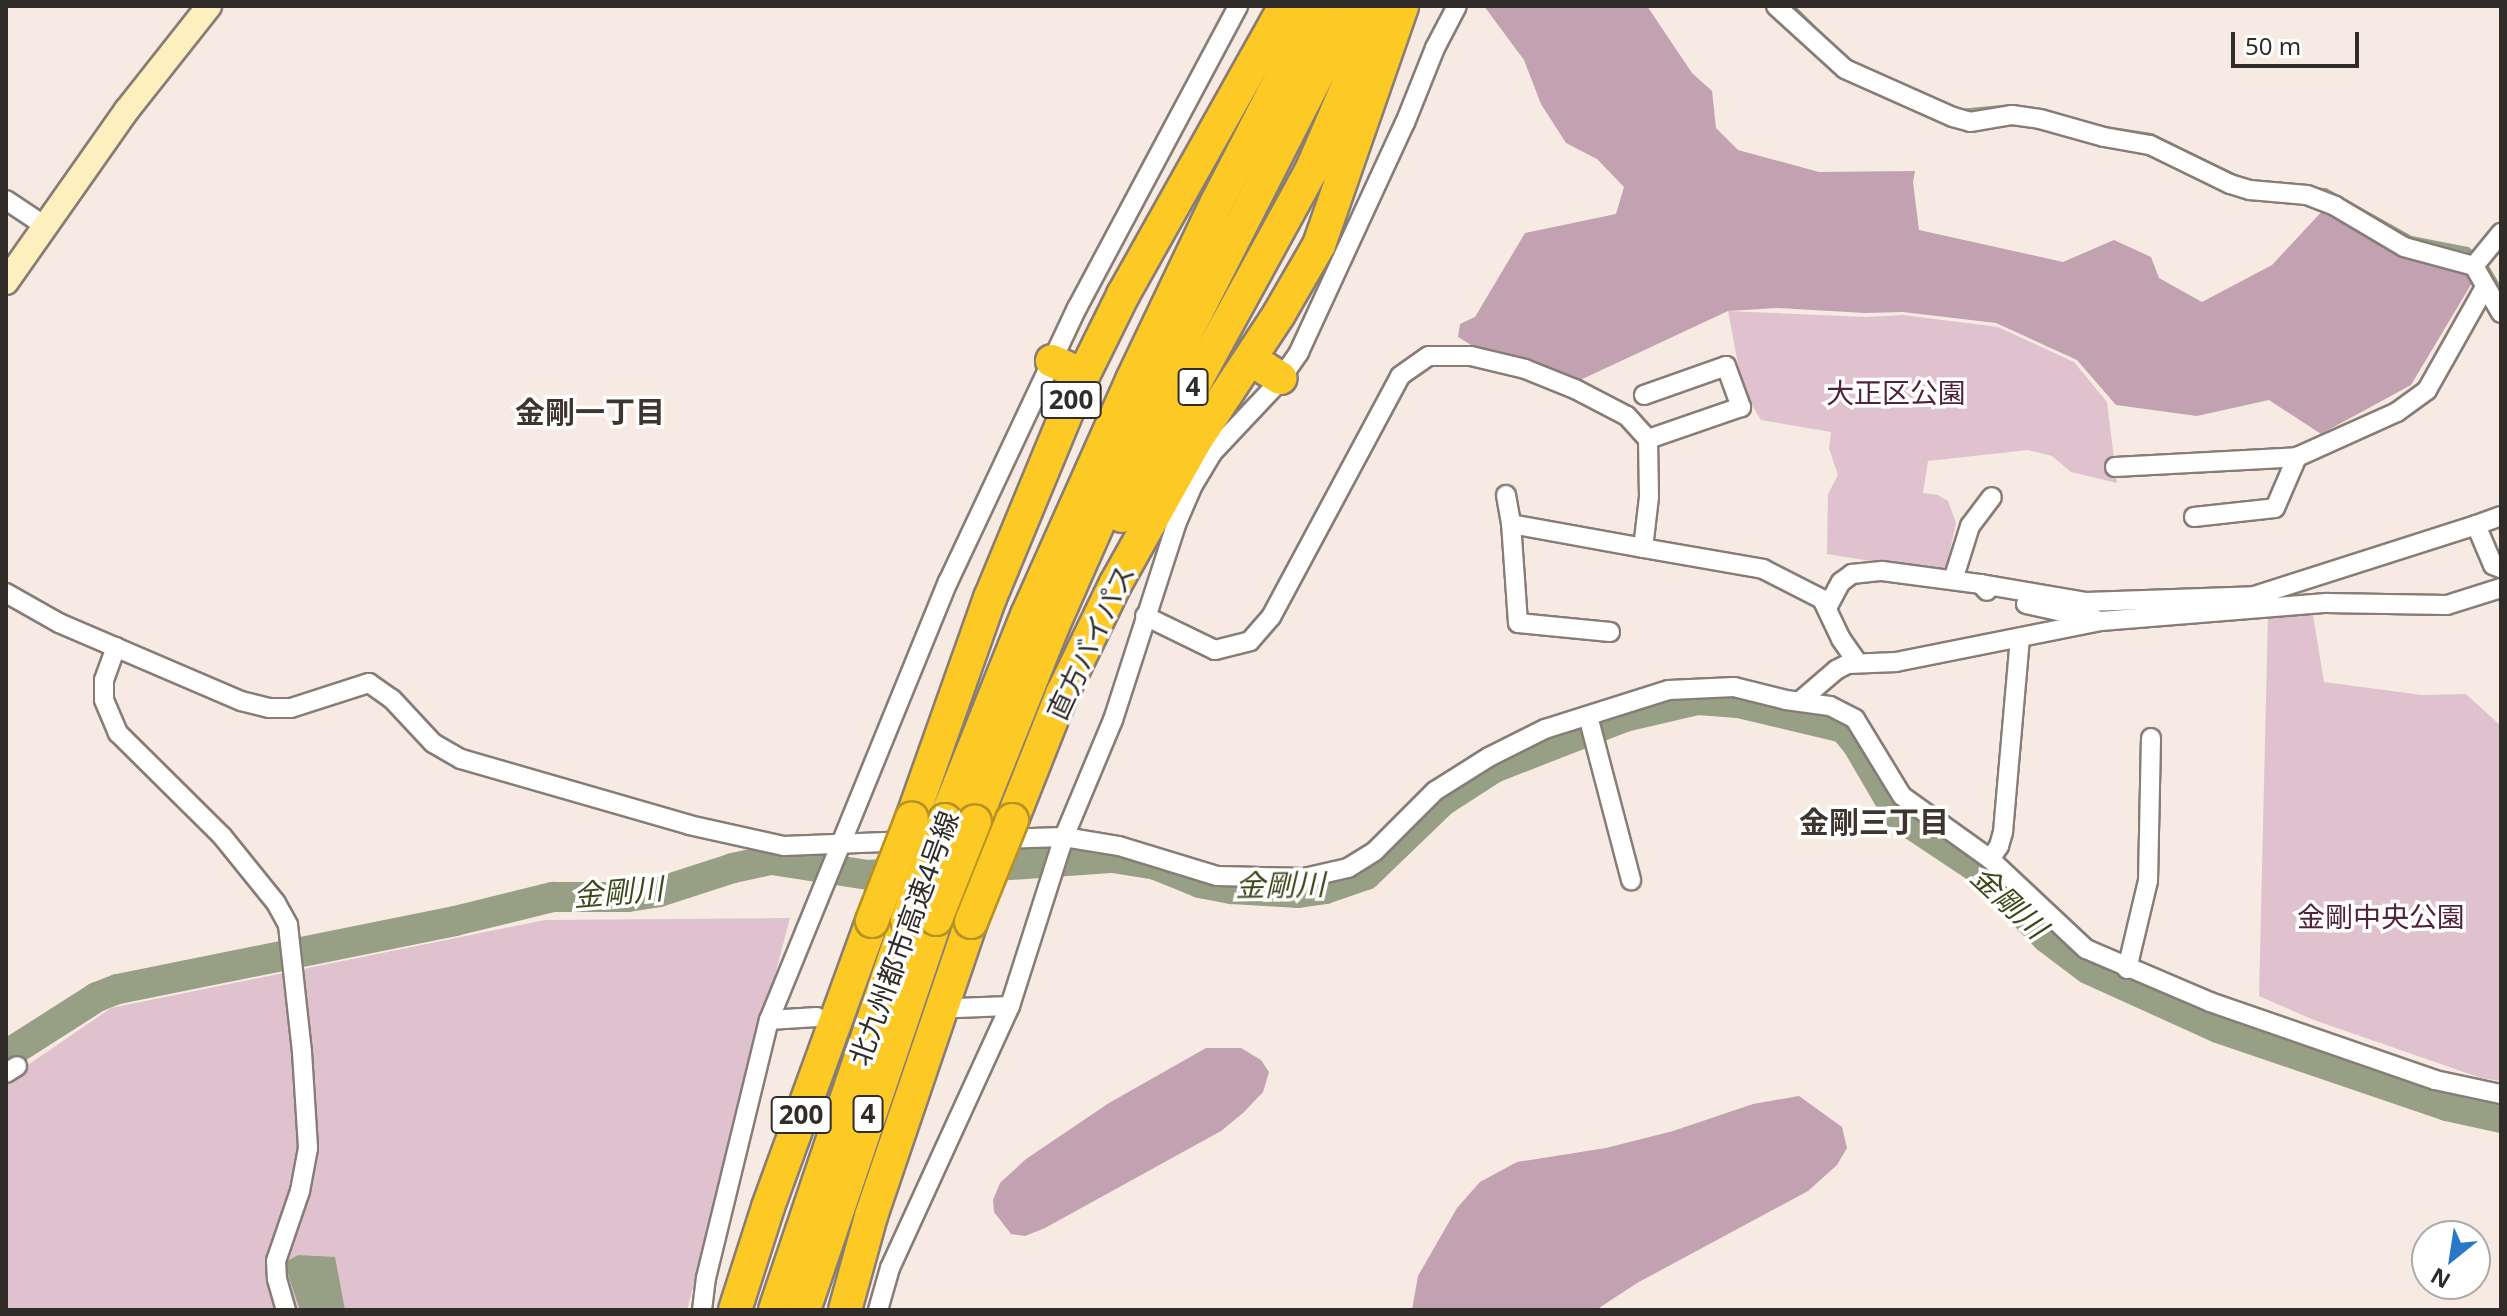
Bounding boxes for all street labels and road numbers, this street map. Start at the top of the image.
road number: 4 [1177,365,1209,409]
road number: 200 [1039,378,1103,422]
street label: 直方バイパス [1039,559,1141,725]
street label: 北九州都市高速4号線 [841,806,965,1070]
road number: 4 [852,1092,884,1136]
road number: 200 [769,1093,833,1137]

